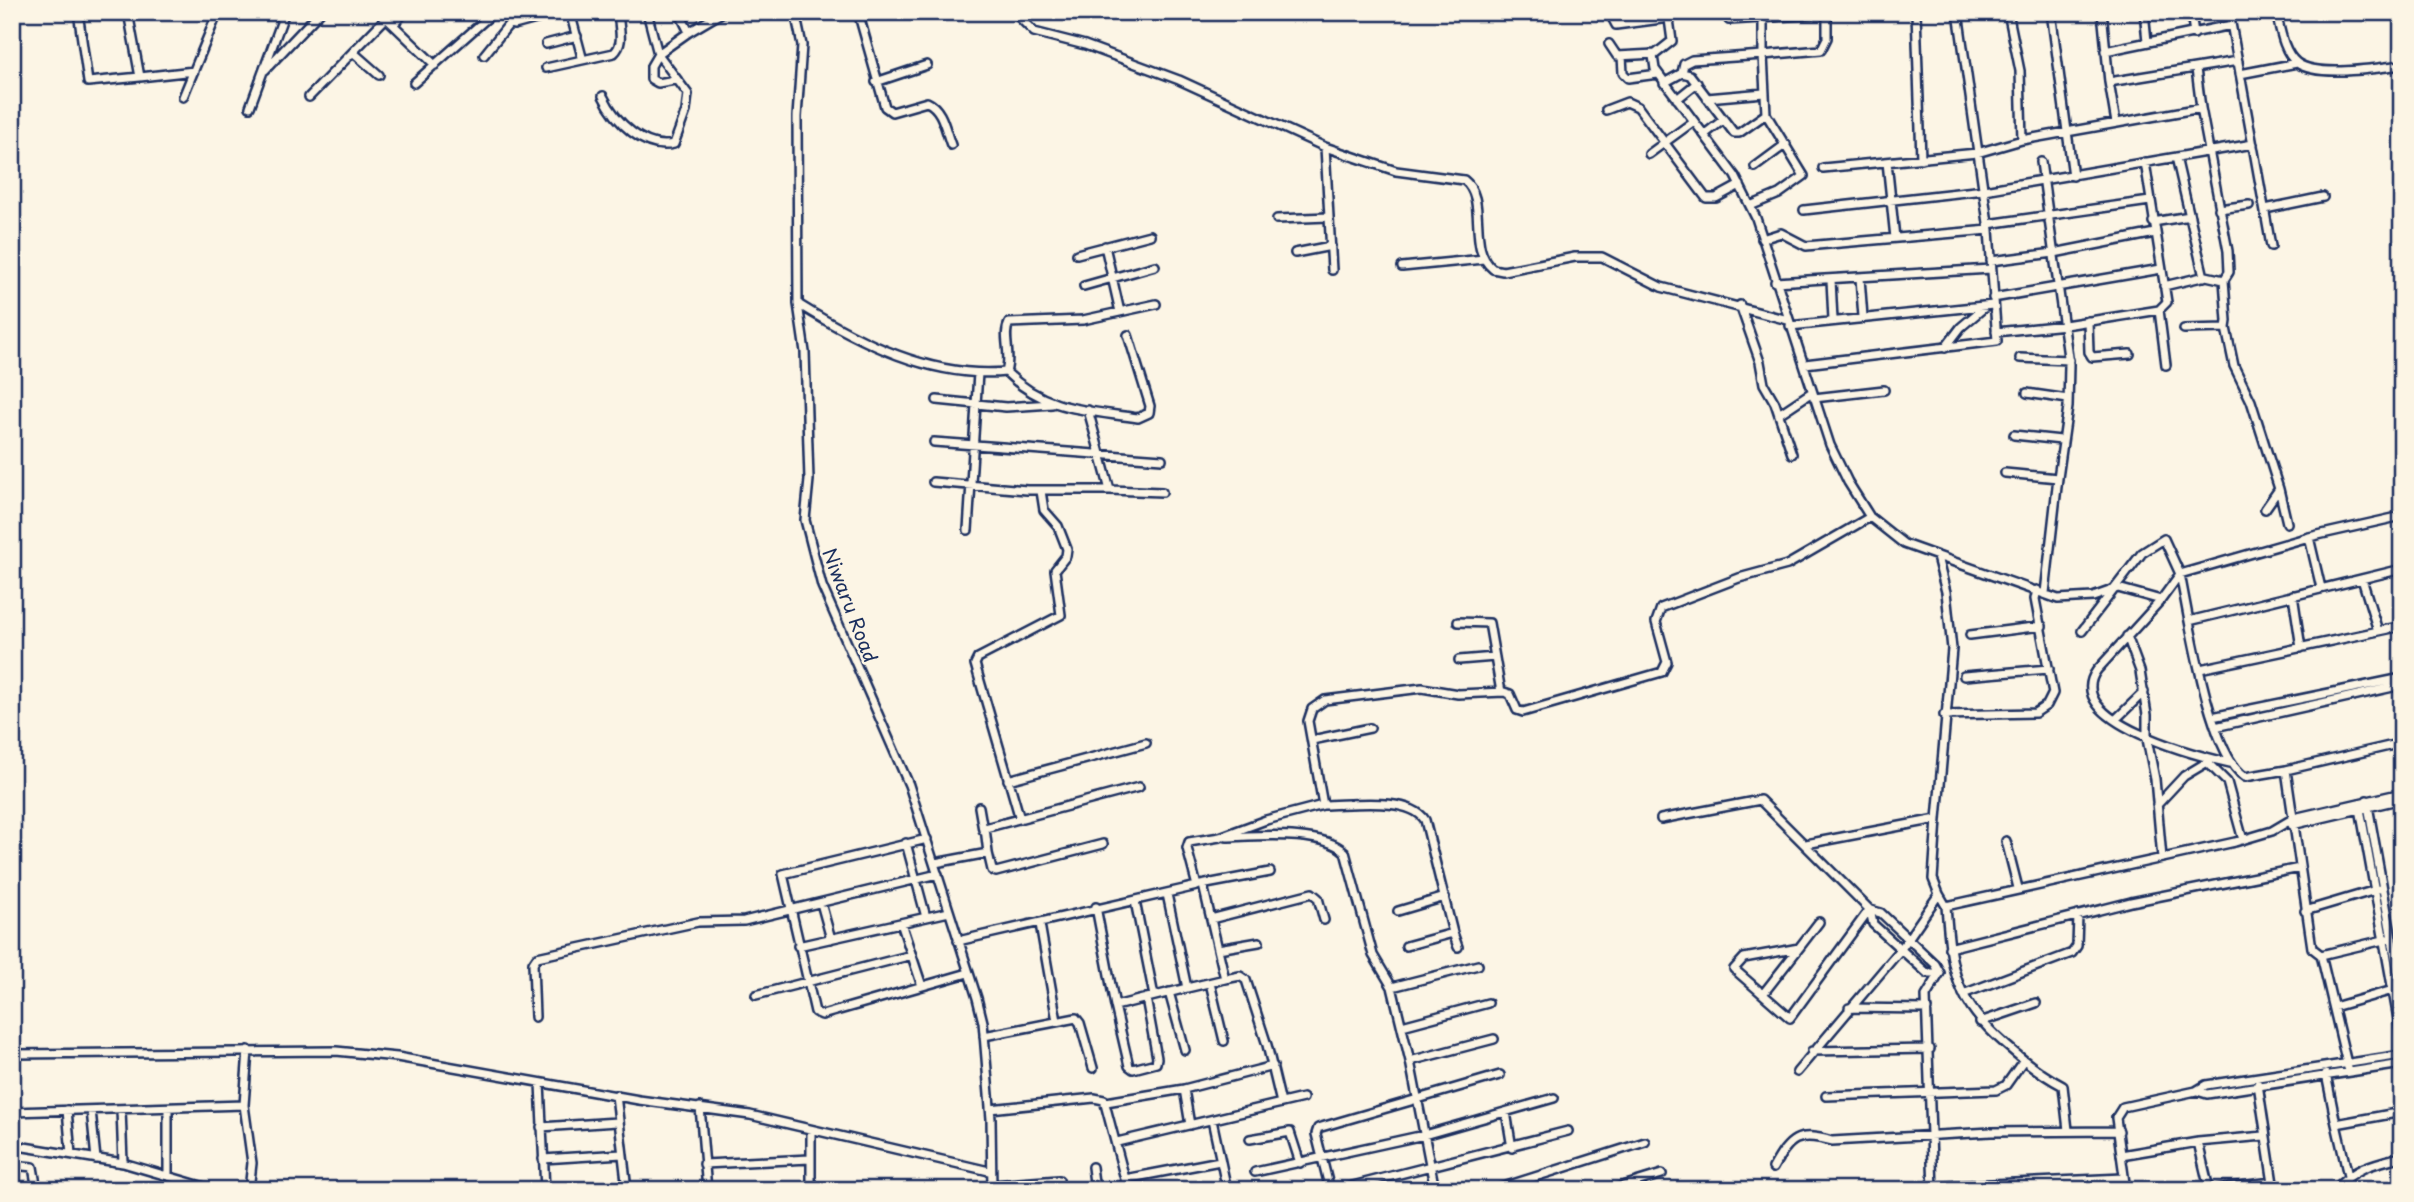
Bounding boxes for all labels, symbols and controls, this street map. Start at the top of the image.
street label: Niwaru Road [816,544,886,666]

